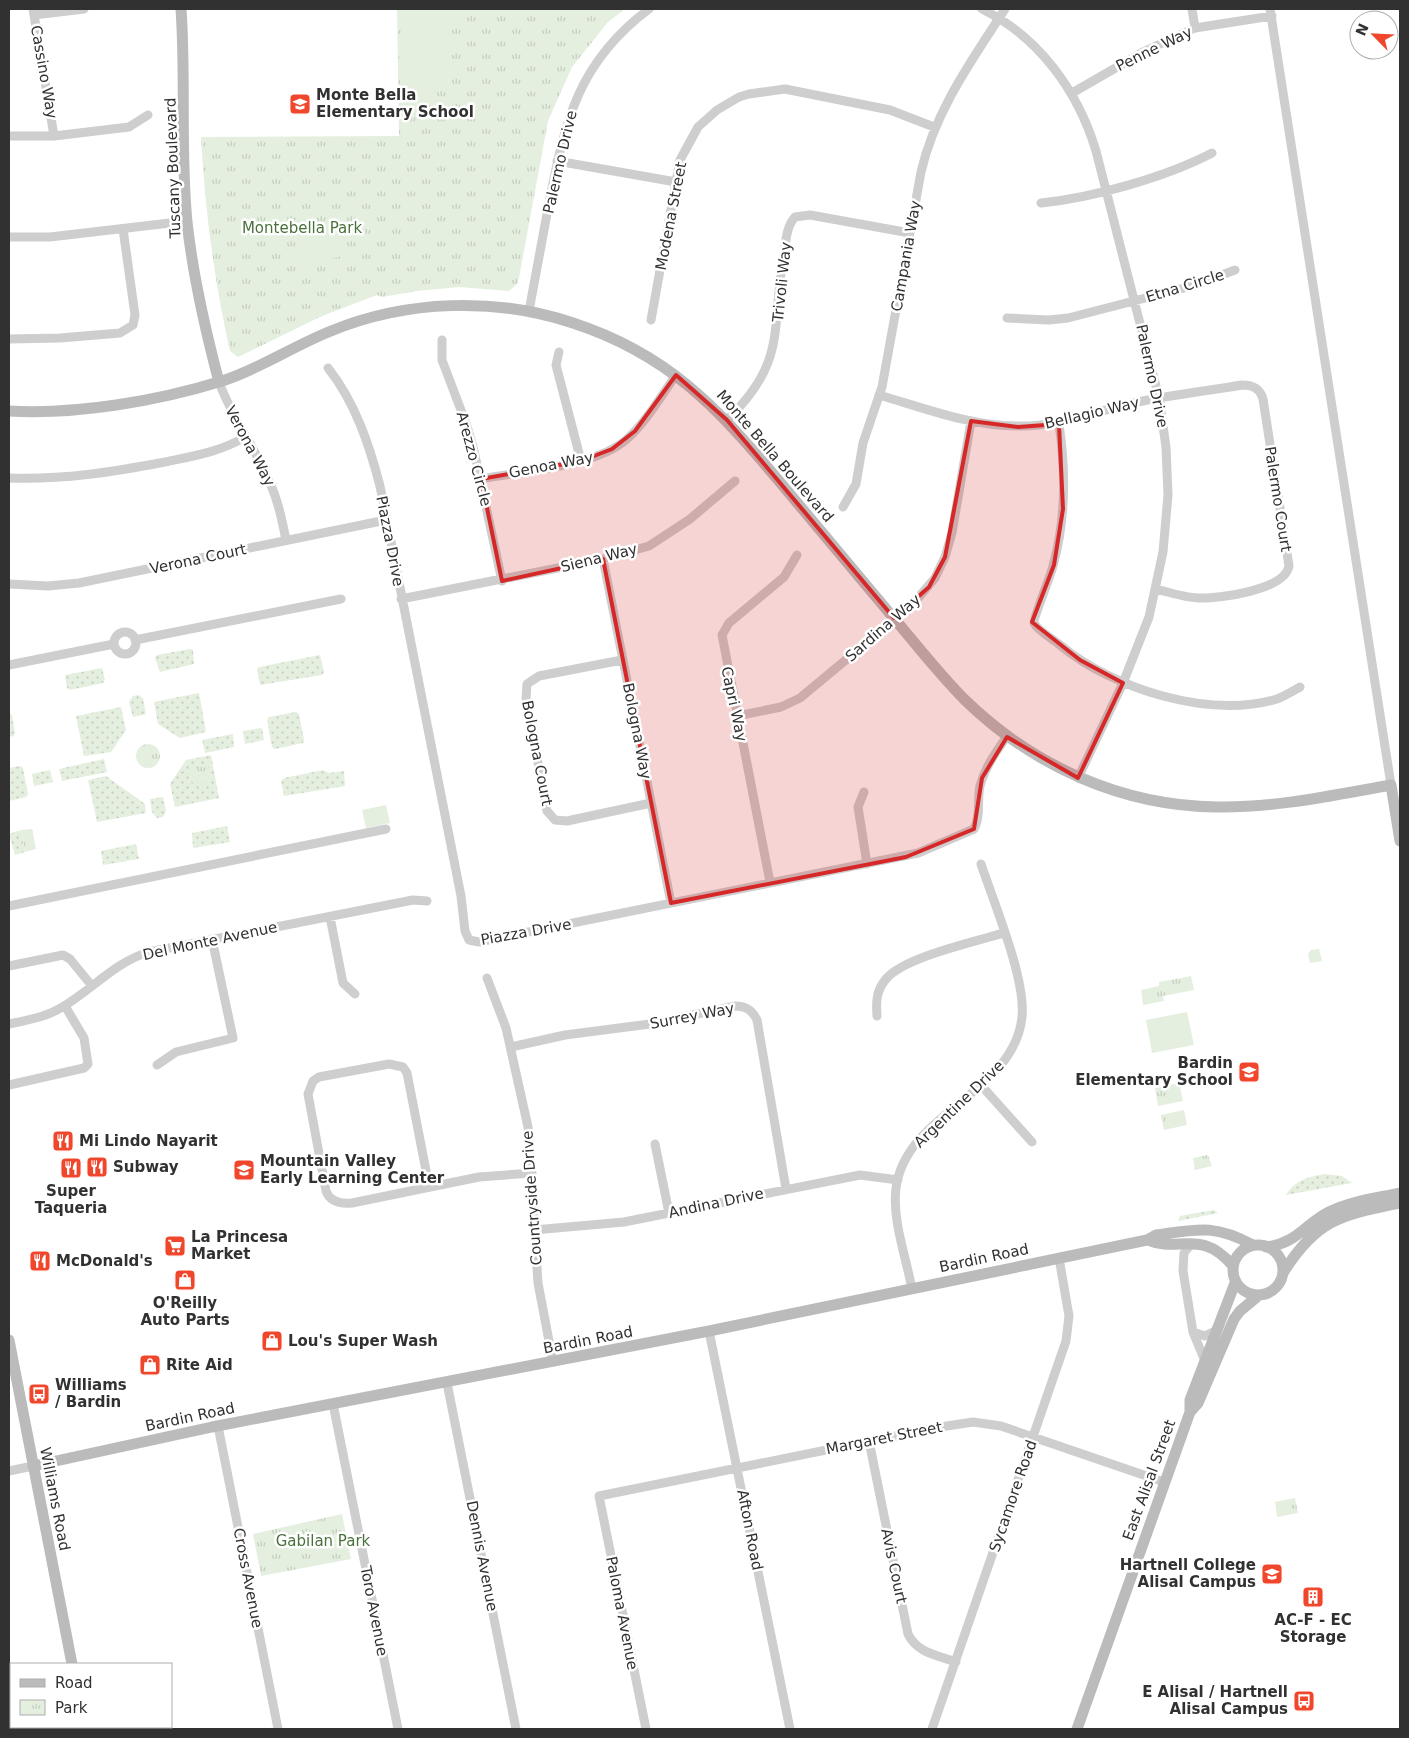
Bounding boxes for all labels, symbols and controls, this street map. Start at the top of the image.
north arrow [1349,10,1399,60]
text: N [1352,21,1372,38]
street label: Penne Way [1113,23,1195,75]
street label: Cassino Way [27,24,61,120]
place label: Monte Bella Elementary School [316,86,474,121]
school or university icon: Monte Bella Elementary School [288,92,312,116]
street label: Tuscany Boulevard [162,97,184,240]
street label: Palermo Drive [539,109,581,215]
street label: Modena Street [652,160,690,272]
street label: Campania Way [887,199,925,313]
park label: Montebella Park [242,219,362,237]
street label: Trivoli Way [769,241,795,324]
street label: Etna Circle [1144,266,1226,306]
street label: Palermo Drive [1132,323,1172,429]
street label: Monte Bella Boulevard [713,386,837,526]
street label: Bellagio Way [1043,393,1141,433]
street label: Verona Way [221,403,279,490]
street label: Arezzo Circle [453,410,495,508]
street label: Palermo Court [1261,445,1295,553]
street label: Genoa Way [507,448,595,482]
street label: Piazza Drive [372,494,408,588]
street label: Verona Court [148,540,248,578]
street label: Siena Way [559,540,639,576]
street label: Sardina Way [842,590,924,666]
street label: Capri Way [717,665,751,743]
street label: Bologna Way [619,681,655,781]
street label: Bologna Court [518,699,556,807]
street label: Piazza Drive [479,915,573,949]
street label: Del Monte Avenue [141,918,279,964]
street label: Surrey Way [648,999,736,1033]
place label: Bardin Elementary School [1075,1054,1233,1089]
street label: Argentine Drive [910,1057,1008,1151]
school or university icon: Bardin Elementary School [1237,1060,1261,1084]
restaurant icon: Mi Lindo Nayarit [51,1129,75,1153]
street label: Countryside Drive [518,1130,546,1266]
place label: Mi Lindo Nayarit [79,1132,218,1150]
place label: Mountain Valley Early Learning Center [260,1152,445,1187]
restaurant icon: Subway [85,1155,109,1179]
restaurant icon: Super Taqueria [59,1156,83,1180]
place label: Subway [113,1158,179,1176]
school or university icon: Mountain Valley Early Learning Center [232,1158,256,1182]
place label: Super Taqueria [35,1182,107,1217]
street label: Andina Drive [667,1184,765,1222]
place label: La Princesa Market [191,1228,288,1263]
supermarket icon: La Princesa Market [163,1234,187,1258]
street label: Bardin Road [938,1240,1030,1276]
restaurant icon: McDonald's [28,1249,52,1273]
place label: McDonald's [56,1252,153,1270]
shop icon: O'Reilly Auto Parts [173,1268,197,1292]
place label: O'Reilly Auto Parts [140,1294,230,1329]
street label: Bardin Road [542,1322,634,1358]
shop icon: Lou's Super Wash [260,1329,284,1353]
place label: Lou's Super Wash [288,1332,438,1350]
shop icon: Rite Aid [138,1353,162,1377]
place label: Rite Aid [166,1356,233,1374]
place label: Williams / Bardin [55,1376,127,1411]
bus stop icon: Williams / Bardin [27,1382,51,1406]
street label: Bardin Road [144,1399,236,1435]
street label: East Alisal Street [1119,1417,1179,1543]
street label: Margaret Street [824,1418,944,1458]
street label: Sycamore Road [985,1438,1041,1554]
street label: Williams Road [36,1446,74,1552]
street label: Afton Road [733,1488,767,1572]
street label: Dennis Avenue [462,1499,502,1613]
street label: Cross Avenue [229,1526,267,1630]
street label: Avis Court [877,1527,911,1605]
park label: Gabilan Park [276,1532,371,1550]
street label: Paloma Avenue [602,1555,642,1671]
place label: Hartnell College Alisal Campus [1120,1556,1256,1591]
school or university icon: Hartnell College Alisal Campus [1260,1562,1284,1586]
street label: Toro Avenue [356,1563,392,1658]
building icon: AC-F - EC Storage [1301,1585,1325,1609]
place label: AC-F - EC Storage [1274,1611,1352,1646]
legend [10,1663,172,1728]
text: Road [55,1674,93,1692]
place label: E Alisal / Hartnell Alisal Campus [1142,1683,1288,1718]
bus stop icon: E Alisal / Hartnell Alisal Campus [1292,1689,1316,1713]
text: Park [55,1699,88,1717]

